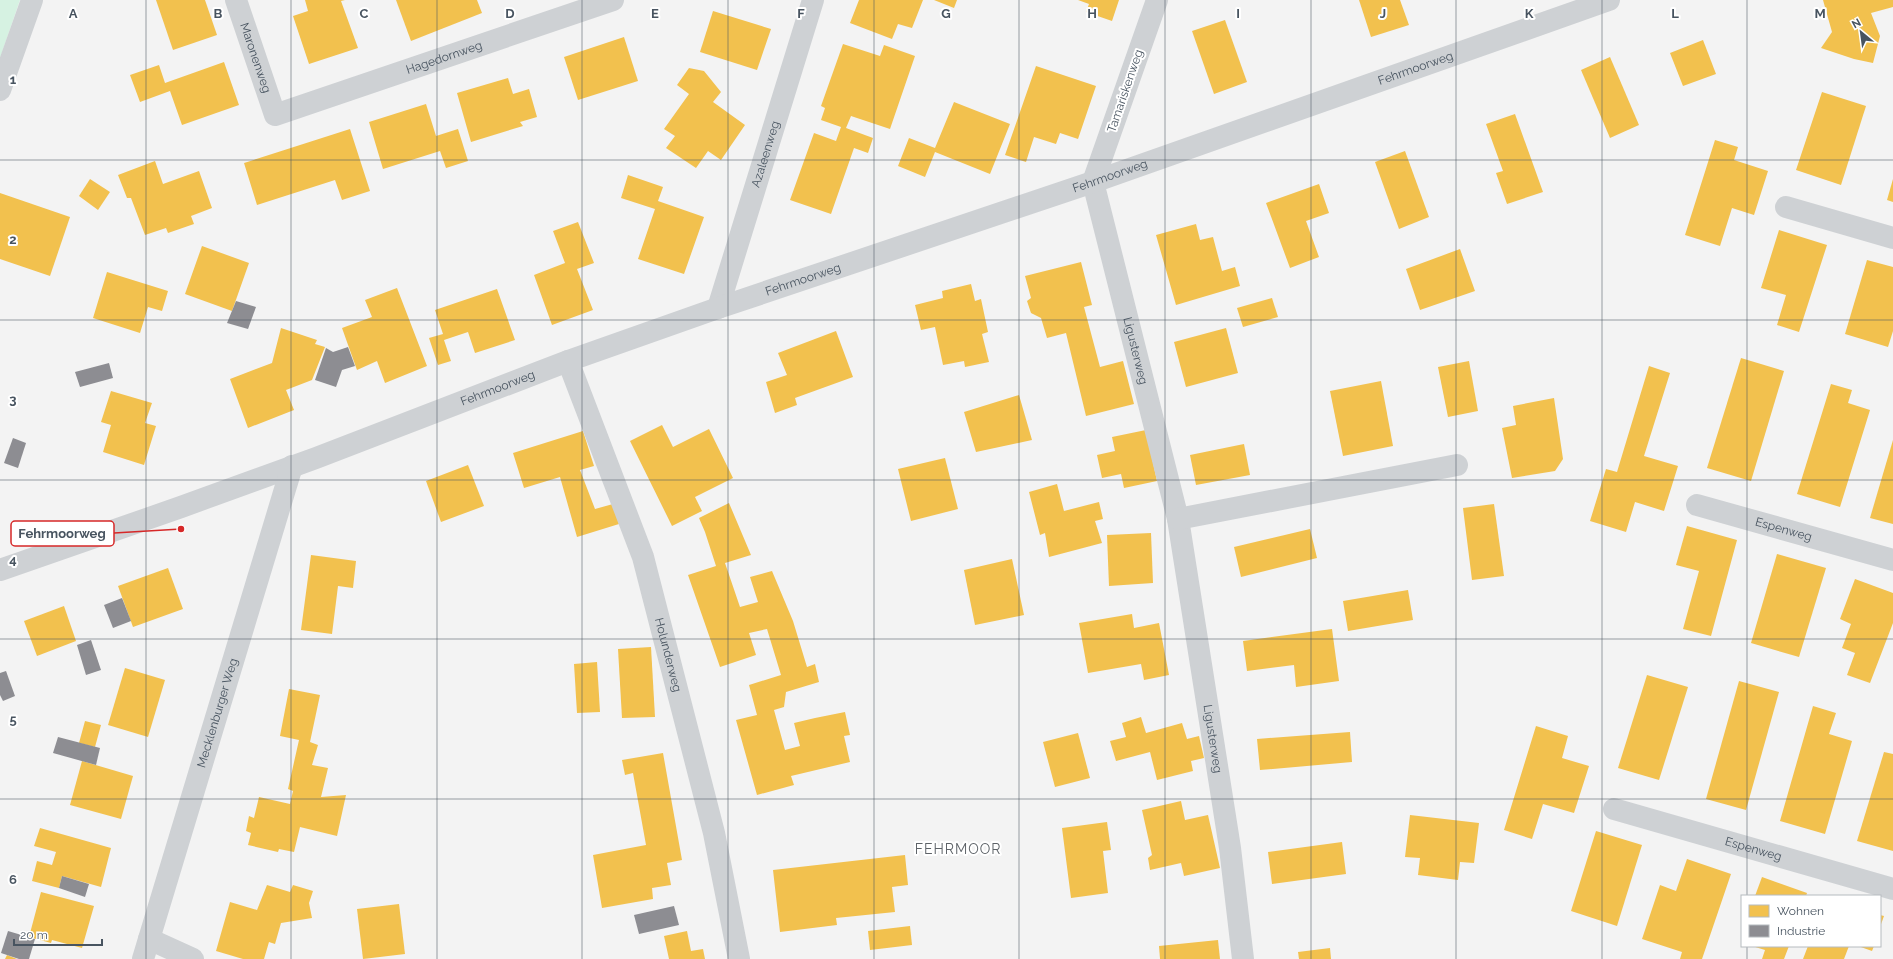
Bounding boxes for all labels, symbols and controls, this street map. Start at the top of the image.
text: A [69,6,78,21]
text: B [214,6,223,21]
text: C [360,6,369,21]
text: D [505,6,515,21]
text: E [651,6,659,21]
text: F [797,6,805,21]
text: G [941,6,951,21]
text: H [1087,6,1097,21]
text: I [1236,6,1240,21]
text: J [1380,6,1386,21]
text: K [1525,6,1534,21]
text: L [1671,6,1679,21]
text: M [1814,6,1826,21]
north arrow [1841,12,1881,52]
text: N [1850,16,1863,31]
street label: Maronenweg [237,21,274,95]
street label: Hagedornweg [404,38,484,77]
street label: Tamariskenweg [1104,48,1146,134]
street label: Fehrmoorweg [1376,49,1455,88]
text: 1 [10,72,17,87]
street label: Azaleenweg [749,119,782,189]
street label: Fehrmoorweg [1071,156,1149,195]
text: 2 [9,232,17,247]
street label: Fehrmoorweg [764,260,842,299]
street label: Ligusterweg [1120,316,1151,386]
street label: Fehrmoorweg [459,367,537,409]
text: 3 [9,392,17,407]
street label: Espenweg [1754,515,1814,544]
callout: Fehrmoorweg [11,521,114,546]
text: Fehrmoorweg [18,526,106,541]
text: 4 [9,552,17,567]
street label: Holunderweg [652,616,684,694]
street label: Mecklenburger Weg [194,657,240,769]
street label: Ligusterweg [1200,704,1225,774]
text: 5 [9,712,17,727]
street label: Espenweg [1723,834,1783,864]
district label: FEHRMOOR [915,841,1001,857]
text: 6 [9,872,17,887]
legend [1741,895,1881,947]
text: Wohnen [1777,904,1824,918]
scale bar [14,921,102,947]
text: Industrie [1777,924,1825,938]
text: 20 m [20,928,48,942]

